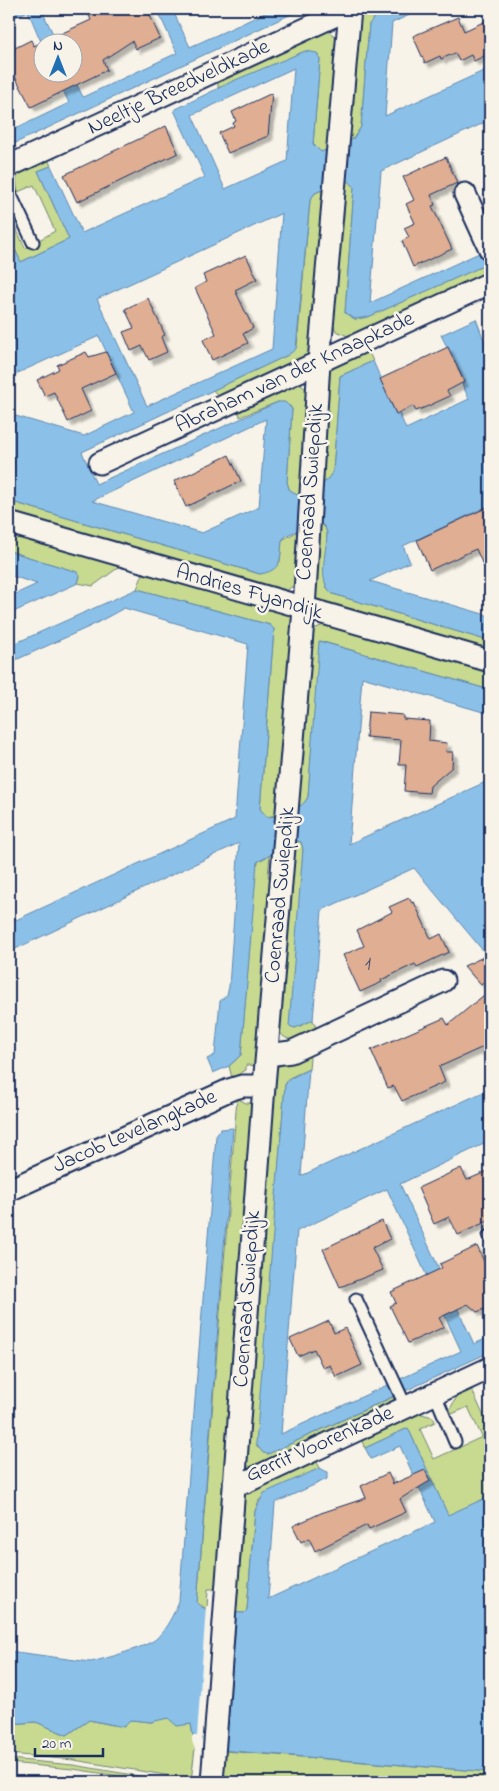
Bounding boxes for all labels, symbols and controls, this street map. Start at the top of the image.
north arrow [32,32,82,82]
street label: Neeltje Breedveldkade [83,32,276,144]
text: N [53,36,63,57]
street label: Abraham van der Knaapkade [170,303,420,443]
street label: Coenraad Swiepdijk [289,402,333,582]
street label: Andries Fyandijk [171,557,327,630]
street label: Coenraad Swiepdijk [257,805,305,985]
house number: 1 [365,950,371,979]
street label: Jacob Levelangkade [48,1081,223,1183]
street label: Coenraad Swiepdijk [226,1209,270,1389]
street label: Gerrit Voorenkade [241,1398,399,1492]
scale bar [35,1726,102,1758]
text: 20 m [42,1733,72,1755]

